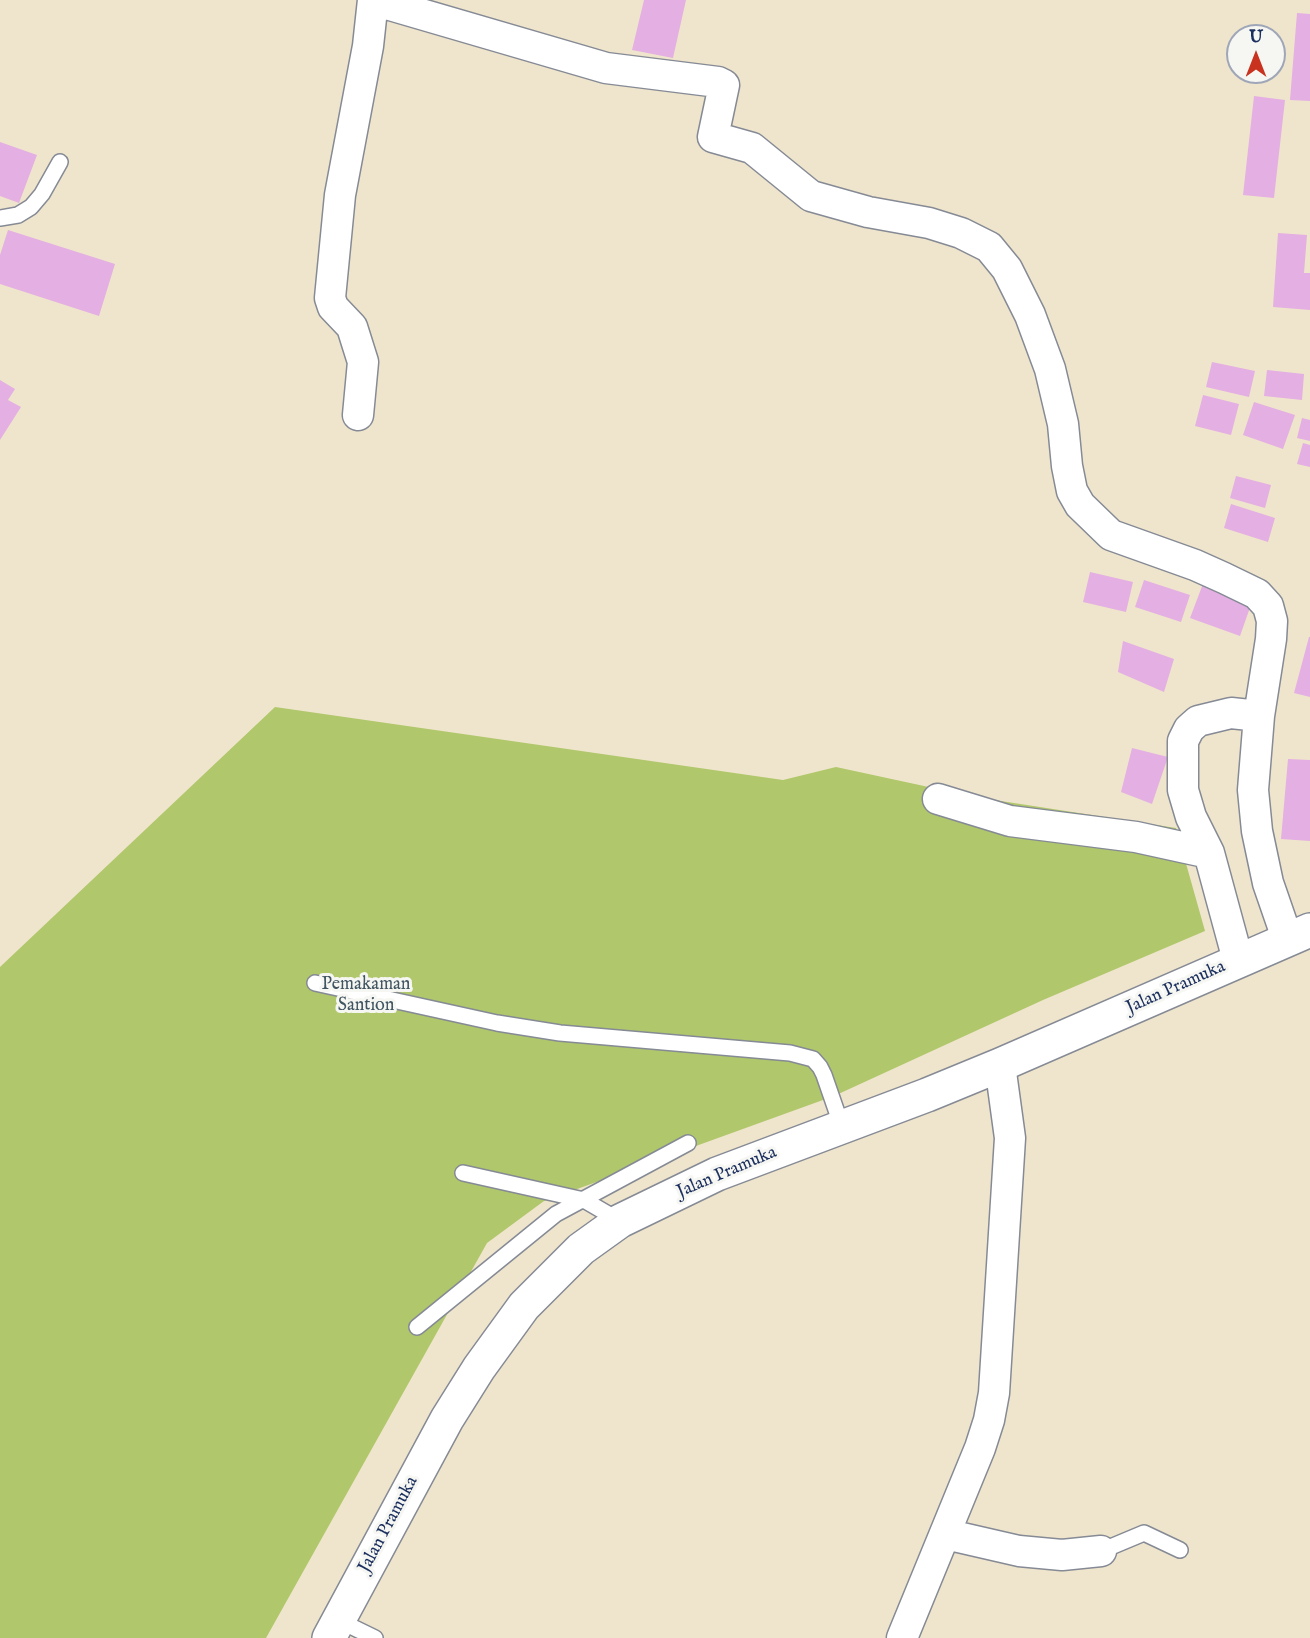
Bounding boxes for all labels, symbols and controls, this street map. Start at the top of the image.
north arrow [1226,24,1286,84]
text: U [1249,28,1263,48]
street label: Jalan Pramuka [1123,957,1229,1019]
park label: Pemakaman Santion [322,974,410,1016]
street label: Jalan Pramuka [674,1142,780,1204]
street label: Jalan Pramuka [355,1473,423,1577]

